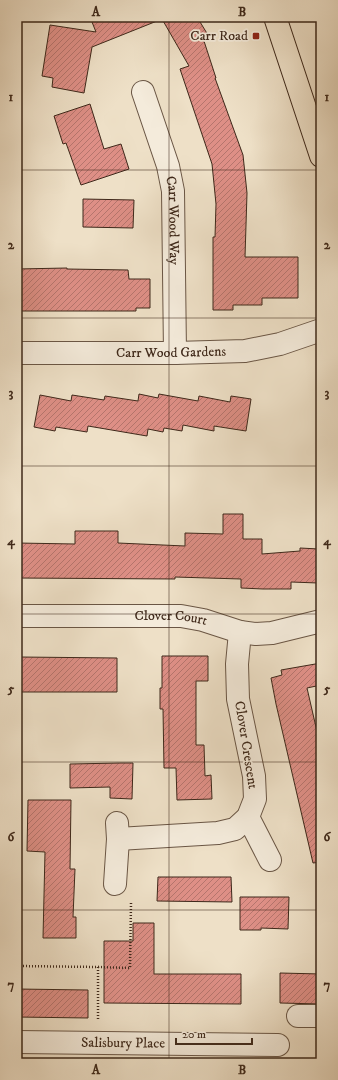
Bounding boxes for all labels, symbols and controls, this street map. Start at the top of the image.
text: A [91,4,101,20]
text: B [238,4,246,20]
place label: Carr Road [190,27,248,45]
marker: Carr Road [251,31,261,41]
text: 1 [9,89,14,105]
text: 1 [325,89,330,105]
street label: Carr Wood Way [161,174,183,265]
text: 2 [8,237,15,253]
text: 2 [324,237,331,253]
street label: Carr Wood Gardens [116,343,227,362]
text: 3 [9,385,14,401]
text: 3 [325,385,330,401]
text: 4 [6,533,15,550]
text: 4 [322,533,331,550]
street label: Clover Court [134,607,210,630]
text: 5 [7,681,15,697]
text: 5 [323,681,331,697]
street label: Clover Crescent [230,700,262,791]
text: 6 [8,829,16,845]
text: 6 [324,829,332,845]
text: 7 [8,977,15,993]
text: 7 [324,977,331,993]
scale bar [176,1020,252,1046]
text: 20 m [182,1027,206,1042]
street label: Salisbury Place [81,1034,165,1053]
text: A [91,1062,101,1078]
text: B [238,1062,246,1078]

